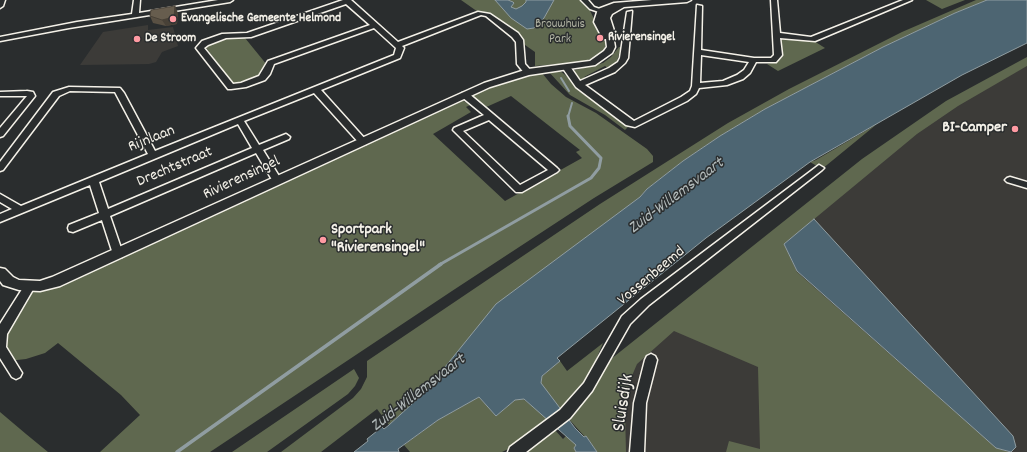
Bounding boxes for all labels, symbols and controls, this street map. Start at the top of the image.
place label: Evangelische Gemeente Helmond [181,11,341,27]
marker: Evangelische Gemeente Helmond [168,14,178,24]
park label: Brouwhuis Park [535,17,585,48]
place label: Rivierensingel [608,30,675,46]
place label: De Stroom [145,31,196,47]
marker: Rivierensingel [595,33,605,43]
marker: De Stroom [132,34,142,44]
place label: BI-Camper [942,119,1007,139]
street label: Rijnlaan [126,122,178,158]
marker: BI-Camper [1010,124,1020,134]
street label: Drechtstraat [134,143,216,193]
street label: Rivierensingel [200,153,284,205]
water label: Zuid-Willemsvaart [625,154,729,240]
place label: Sportpark "Rivierensingel" [331,221,425,259]
marker: Sportpark "Rivierensingel" [318,235,328,245]
street label: Vossenbeemd [614,243,690,311]
water label: Zuid-Willemsvaart [368,351,470,437]
street label: Sluisdijk [609,373,641,433]

